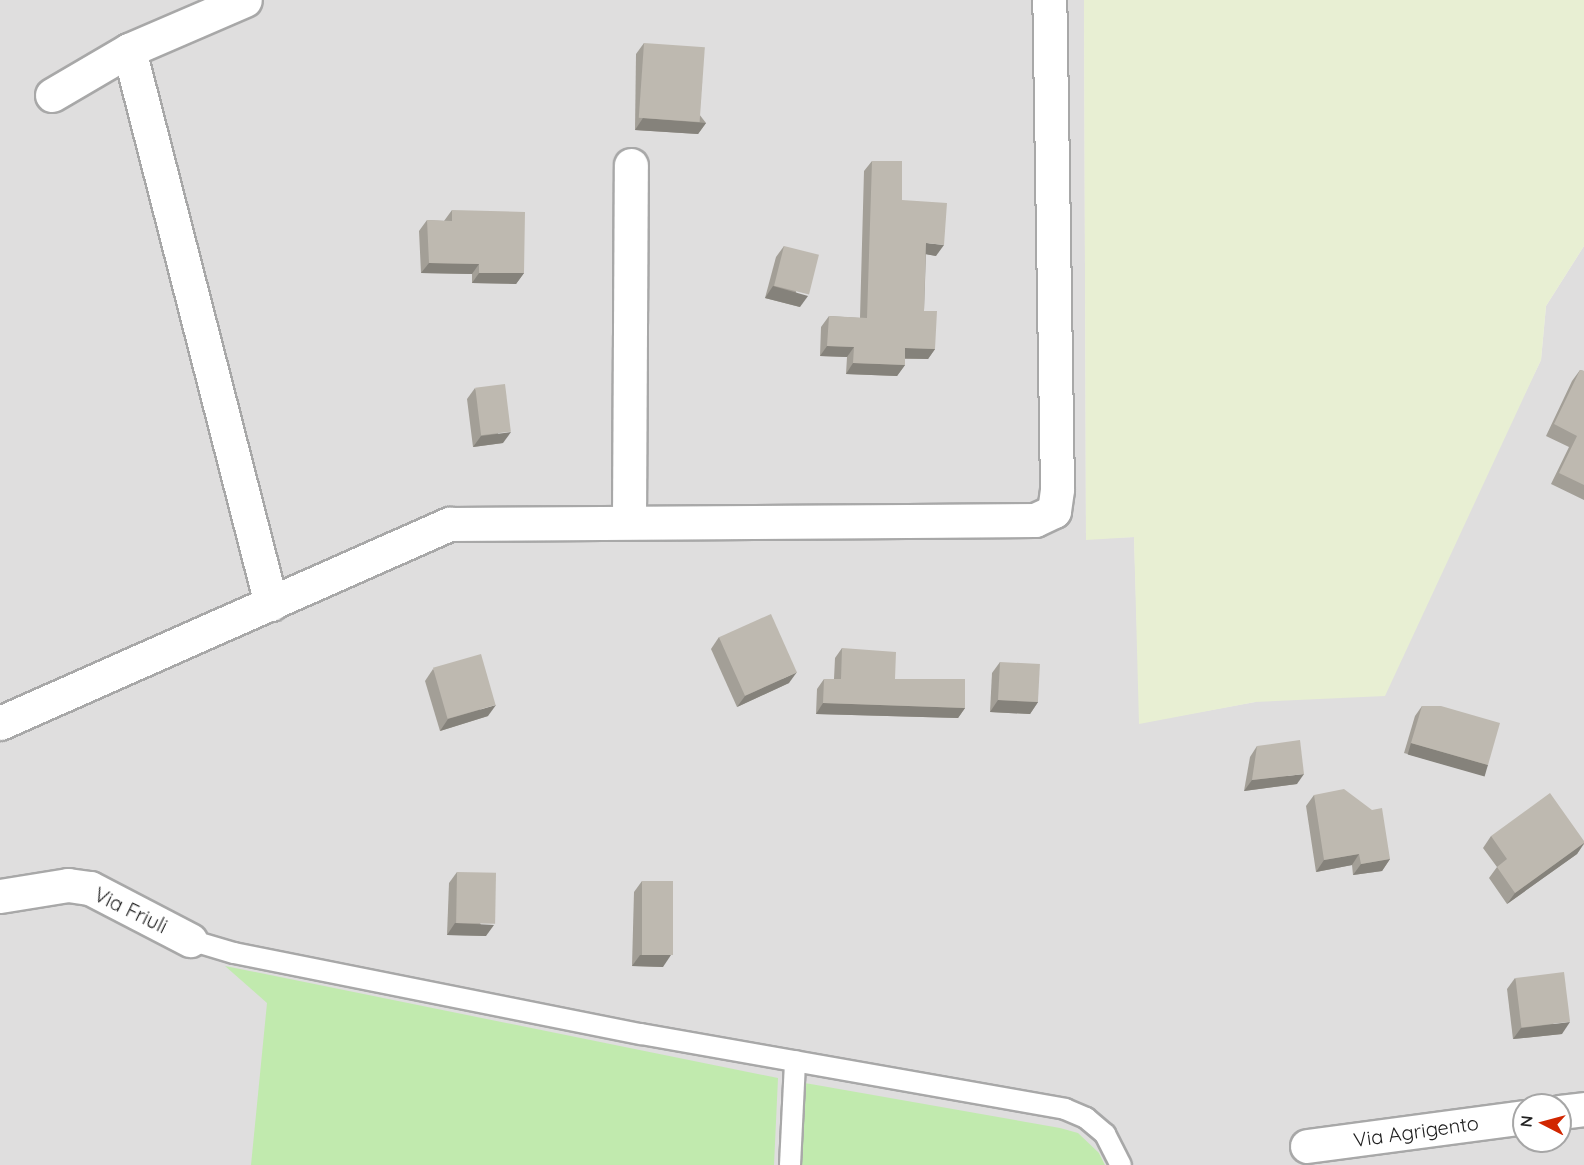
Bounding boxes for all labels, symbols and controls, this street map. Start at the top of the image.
street label: Via Friuli [90,882,172,938]
north arrow [1512,1093,1572,1153]
street label: Via Agrigento [1352,1110,1480,1152]
text: N [1516,1114,1537,1128]

